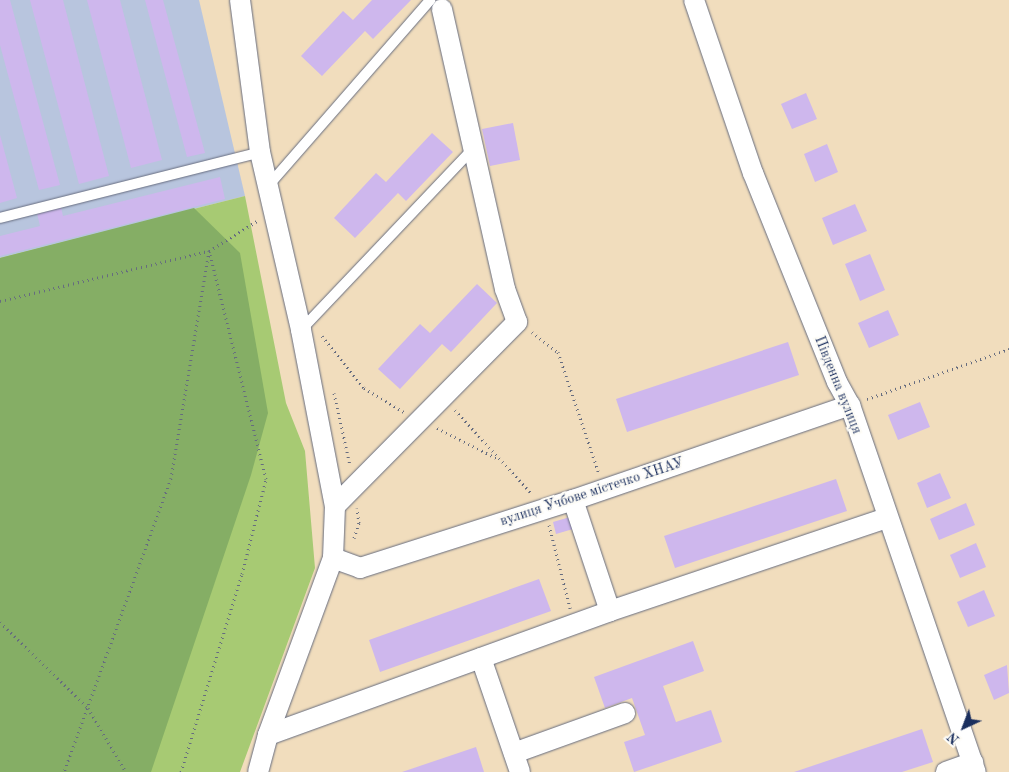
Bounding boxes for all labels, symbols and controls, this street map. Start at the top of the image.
street label: Південна вулиця [811,334,865,436]
street label: вулиця Учбове містечко ХНАУ [498,454,686,530]
north arrow [939,702,989,752]
text: N [945,729,962,747]

